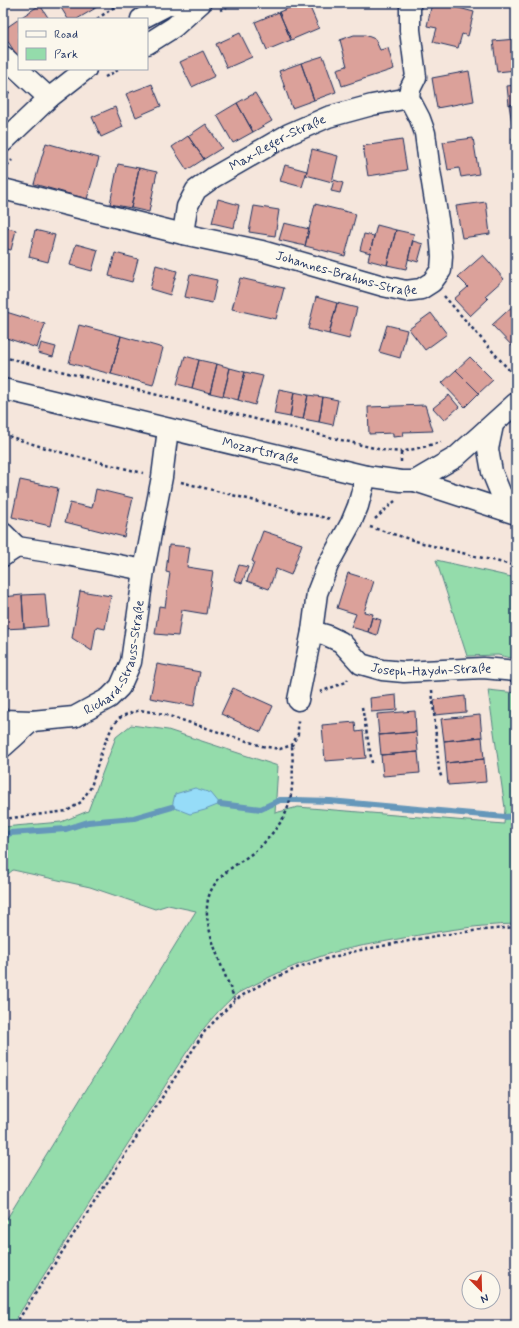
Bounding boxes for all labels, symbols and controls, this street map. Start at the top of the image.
legend [18,18,148,70]
text: Road [54,27,78,43]
text: Park [54,47,78,63]
street label: Max-Reger-Straße [226,111,328,175]
street label: Johannes-Brahms-Straße [274,247,418,300]
street label: Mozartstraße [220,433,301,468]
street label: Richard-Strauss-Straße [81,599,148,719]
street label: Joseph-Haydn-Straße [369,659,492,681]
north arrow [461,1270,501,1310]
text: N [478,1290,491,1306]

